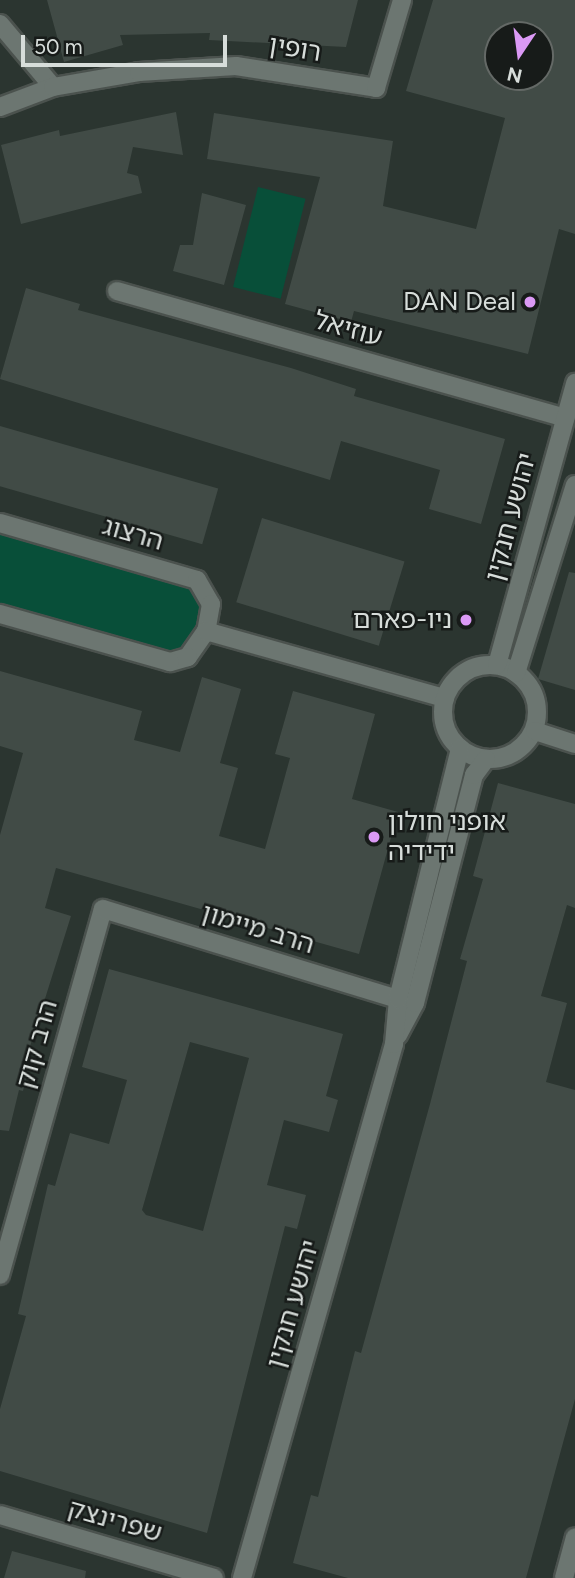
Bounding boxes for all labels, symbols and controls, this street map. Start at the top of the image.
scale bar [24,21,231,65]
north arrow [484,21,554,91]
street label: רופין [267,29,323,69]
text: 50 m [34,34,83,59]
text: N [505,62,524,88]
place label: DAN Deal [403,286,516,318]
marker: DAN Deal [522,294,538,310]
street label: עוזיאל [310,304,386,354]
street label: יהושע חנקין [479,449,543,585]
street label: הרצוג [99,510,167,558]
place label: ניו-פארם [353,604,452,636]
marker: ניו-פארם [458,612,474,628]
place label: אופני חולון ידידיה [388,806,506,868]
marker: אופני חולון ידידיה [366,829,382,845]
street label: הרב מיימון [198,897,318,961]
street label: הרב קוק [10,996,64,1092]
street label: יהושע חנקין [260,1236,326,1372]
street label: שפרינצק [64,1493,166,1549]

